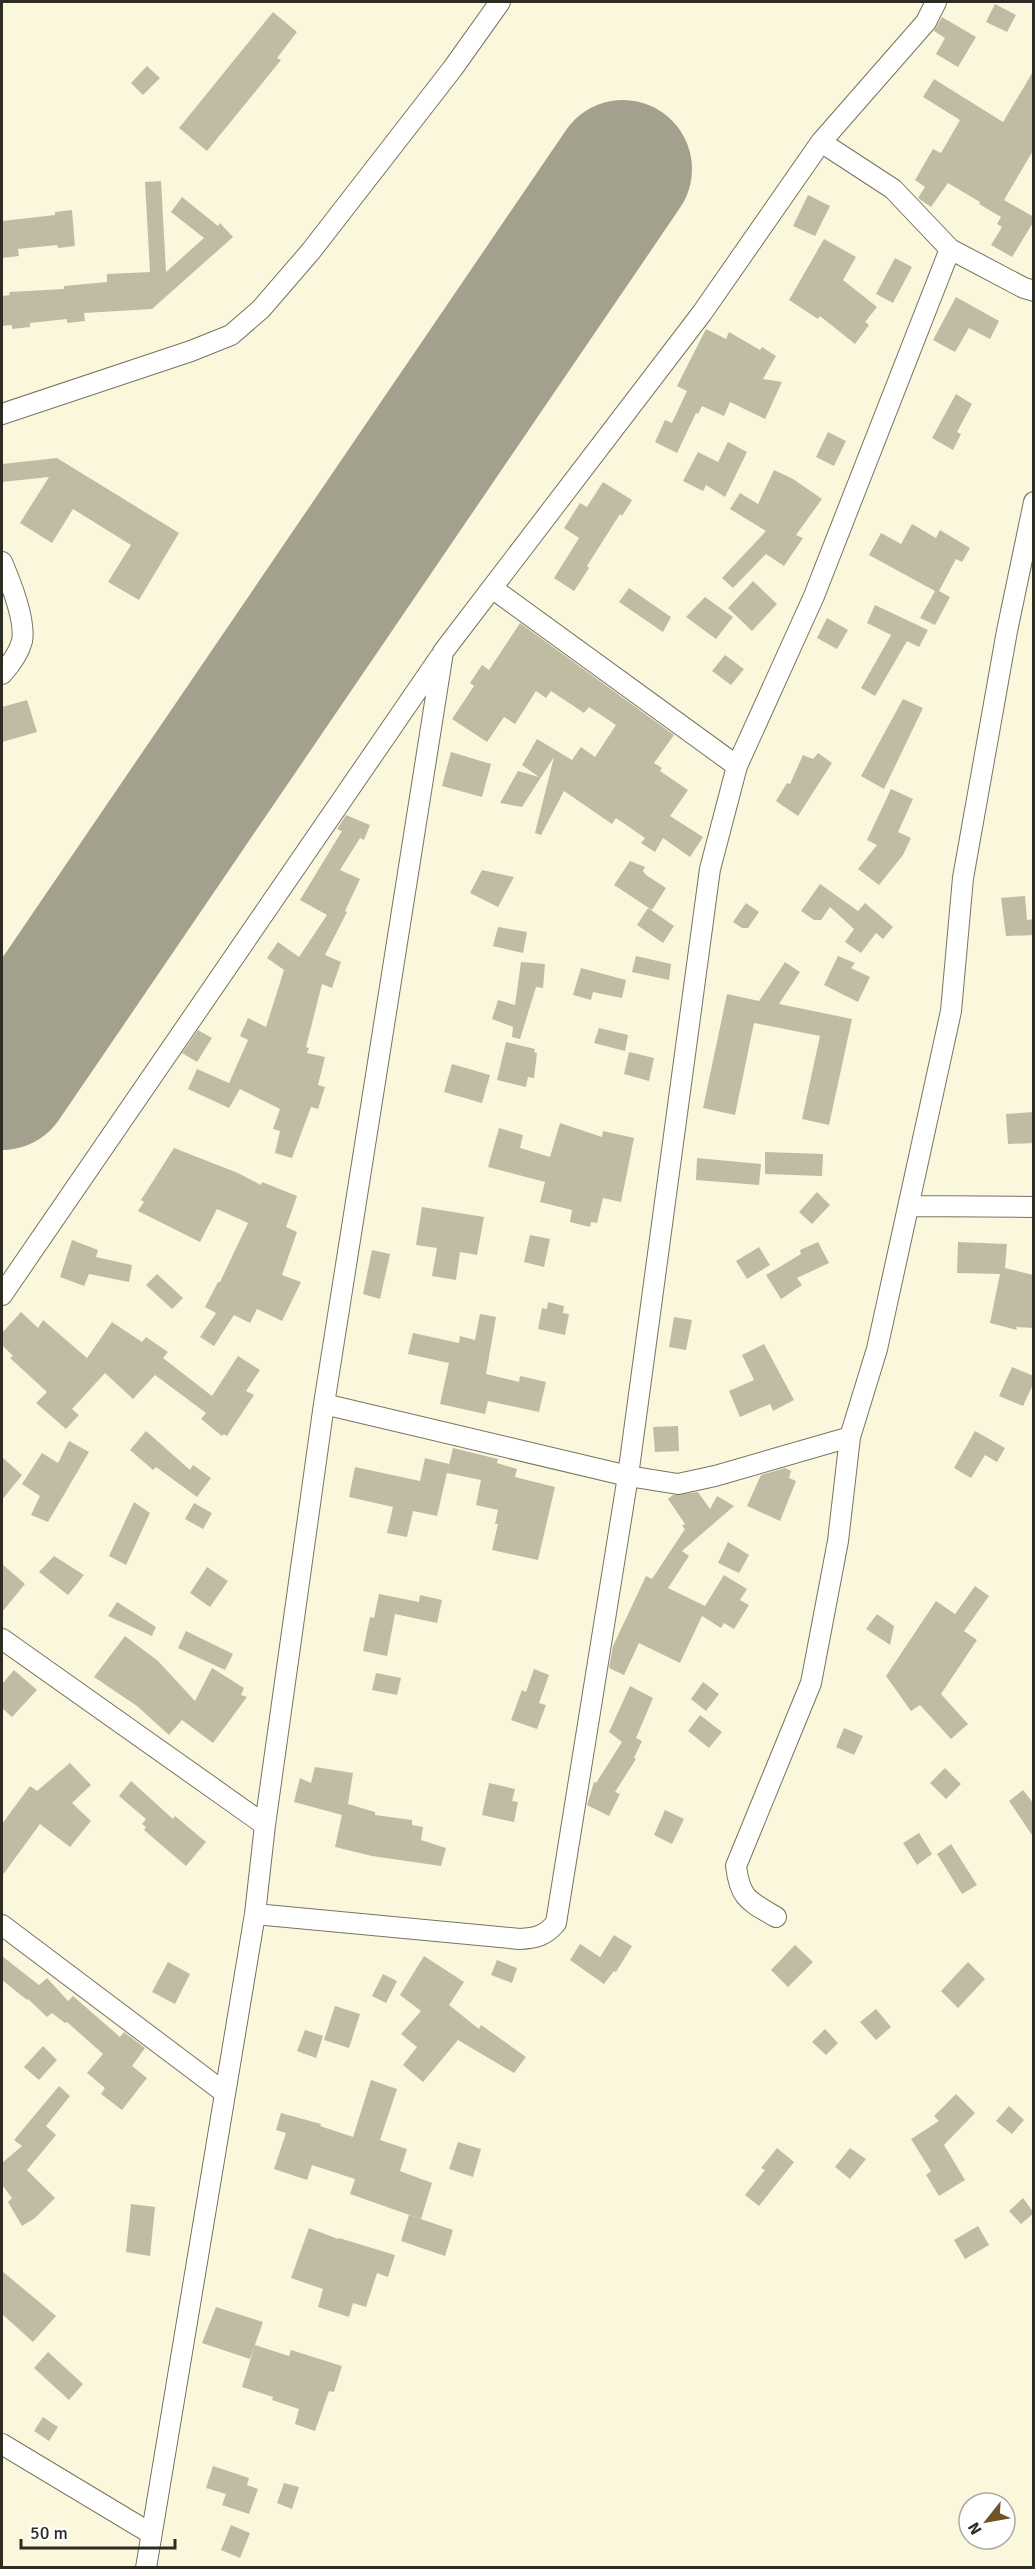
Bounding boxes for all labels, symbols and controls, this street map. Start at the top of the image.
north arrow [957,2491,1017,2551]
scale bar [21,2512,176,2550]
text: N [964,2518,986,2538]
text: 50 m [30,2522,68,2544]

